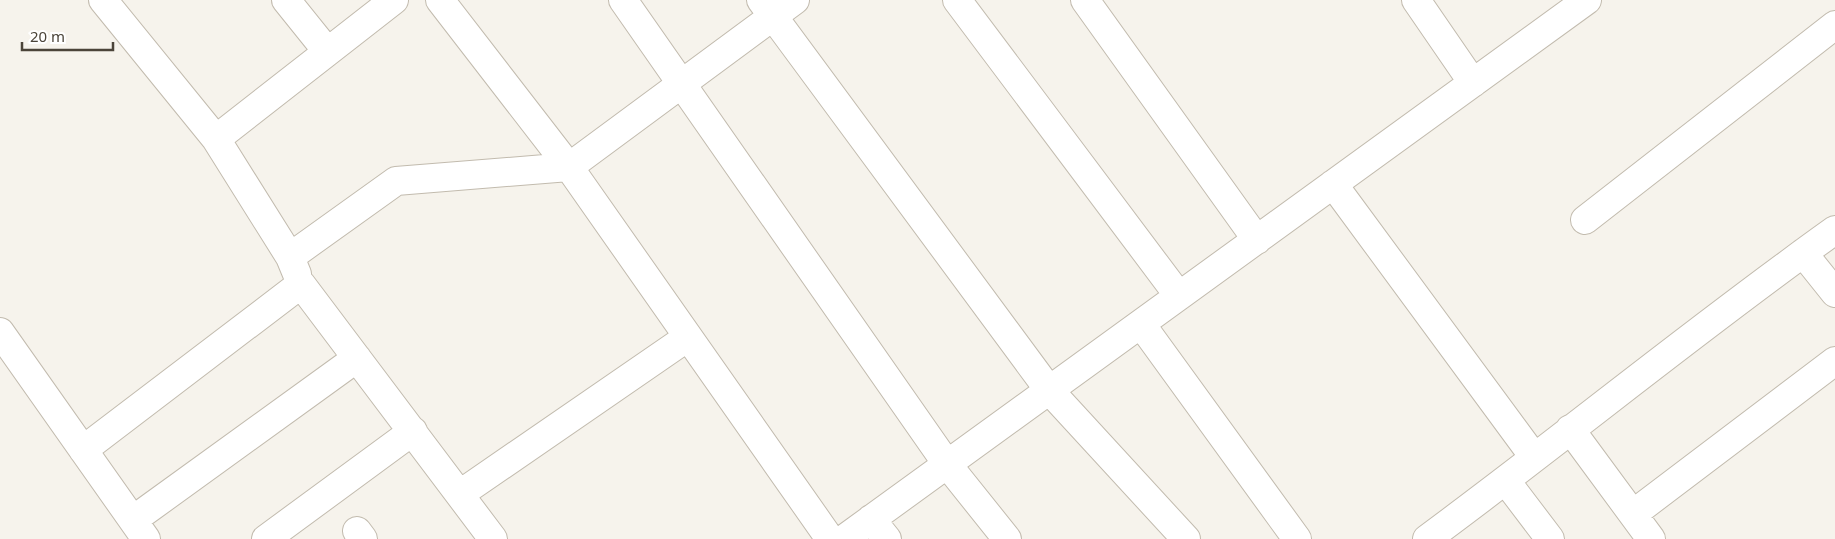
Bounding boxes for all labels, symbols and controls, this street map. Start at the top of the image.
scale bar [22,20,114,52]
text: 20 m [30,26,65,46]

